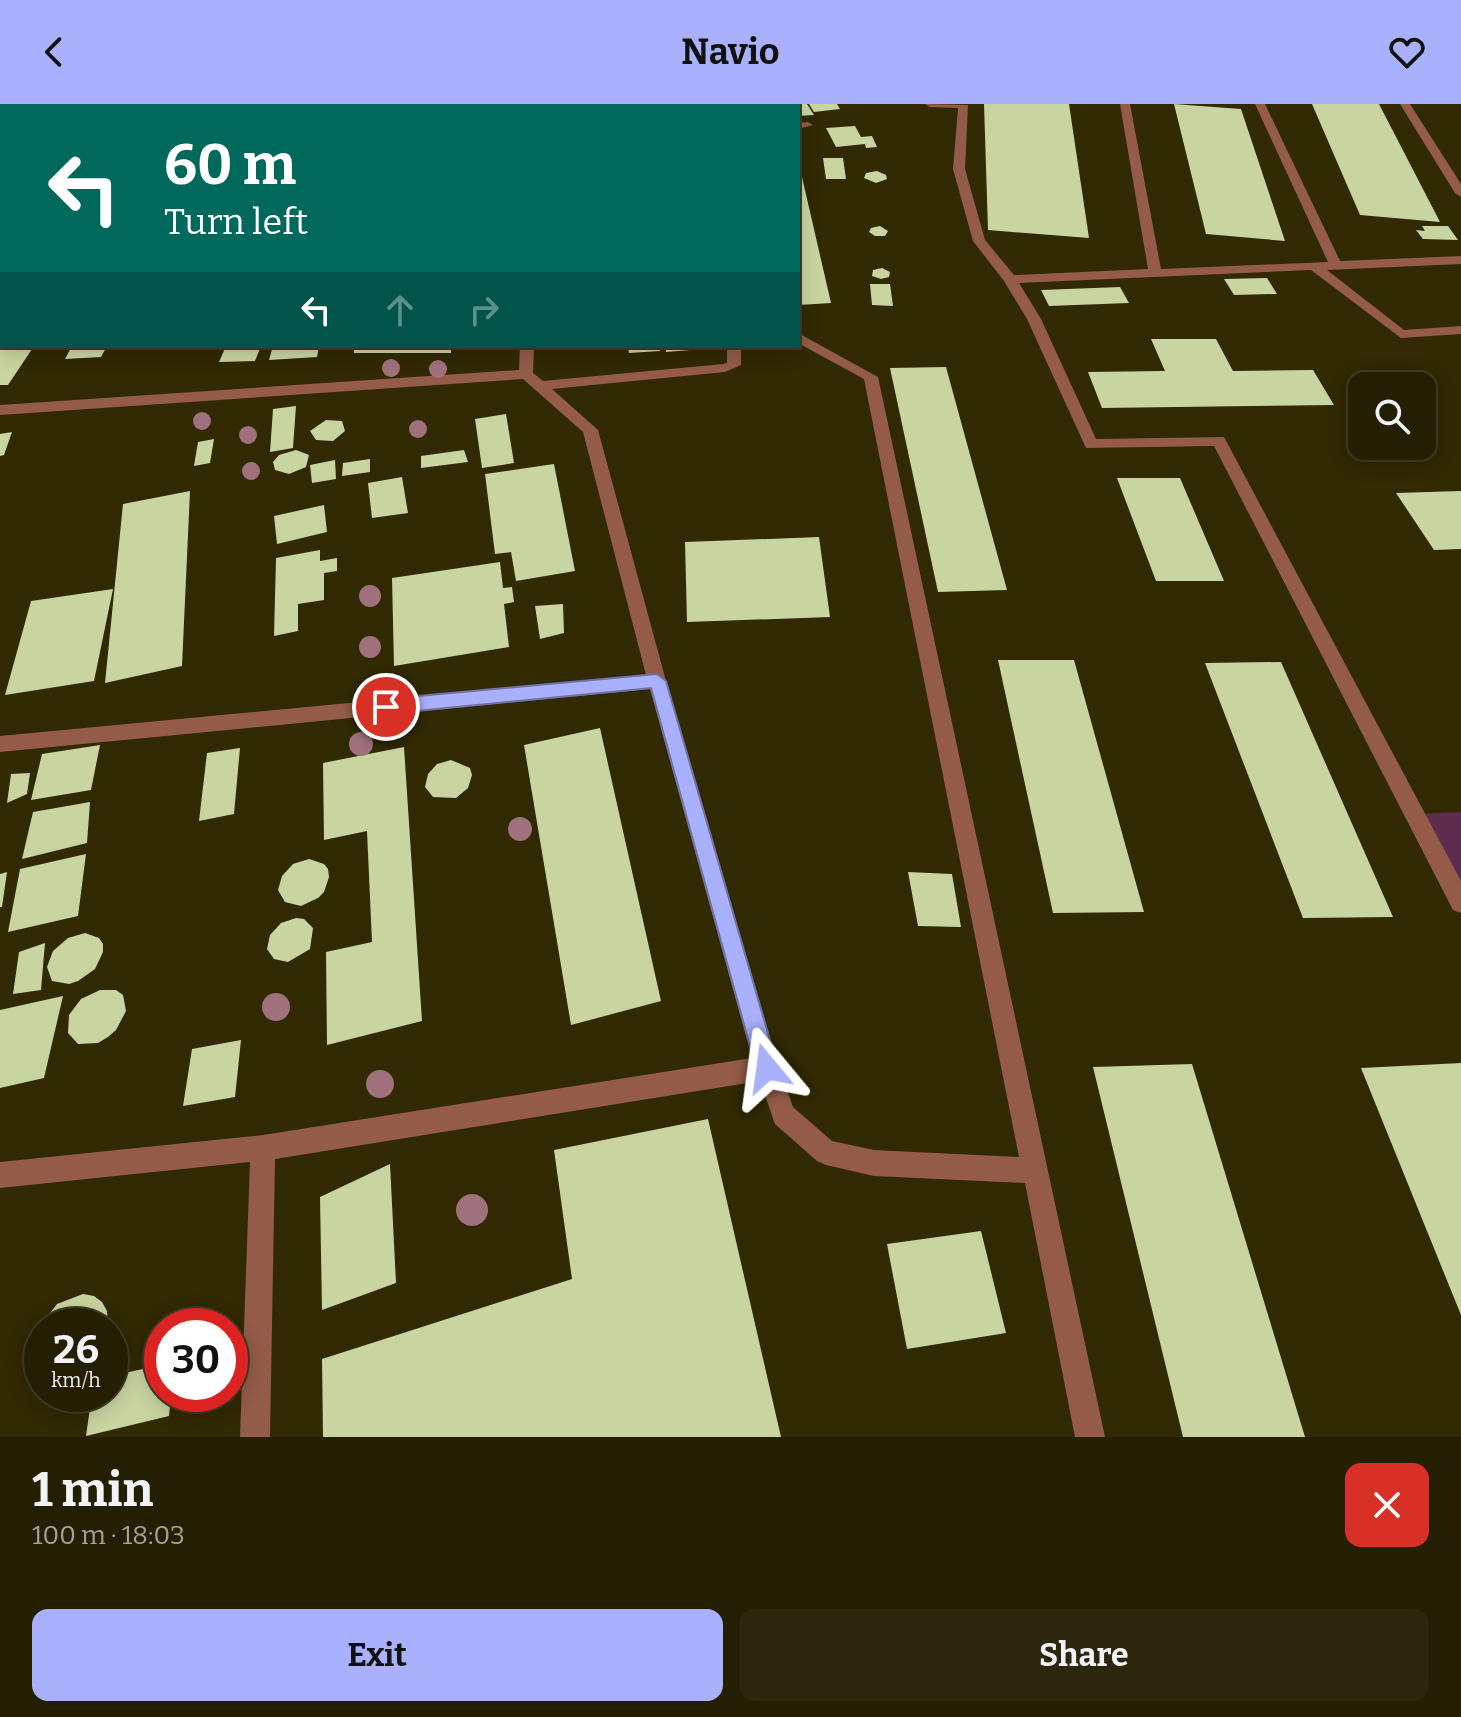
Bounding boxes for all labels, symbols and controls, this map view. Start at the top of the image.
icon: back [32,30,76,74]
text: Navio [681,30,780,74]
icon: heart [1385,30,1429,74]
text: 60 m [164,132,296,199]
icon: left [32,136,136,240]
text: Turn left [164,200,308,244]
icon: left [294,288,338,332]
icon: ahead [378,288,422,332]
icon: right [462,288,506,332]
map controls [1348,372,1436,460]
button: search [1348,372,1436,460]
pin [352,673,420,741]
icon: arrive [364,685,408,729]
position arrow [725,1026,809,1110]
speed limit sign: 30 [144,1308,248,1412]
text: 26 [53,1326,99,1374]
text: km/h [51,1368,101,1392]
text: 1 min [32,1461,153,1519]
button: close [1345,1463,1429,1547]
text: 100 m · 18:03 [32,1520,185,1551]
button: Exit [32,1609,723,1701]
button: Share [739,1609,1429,1701]

